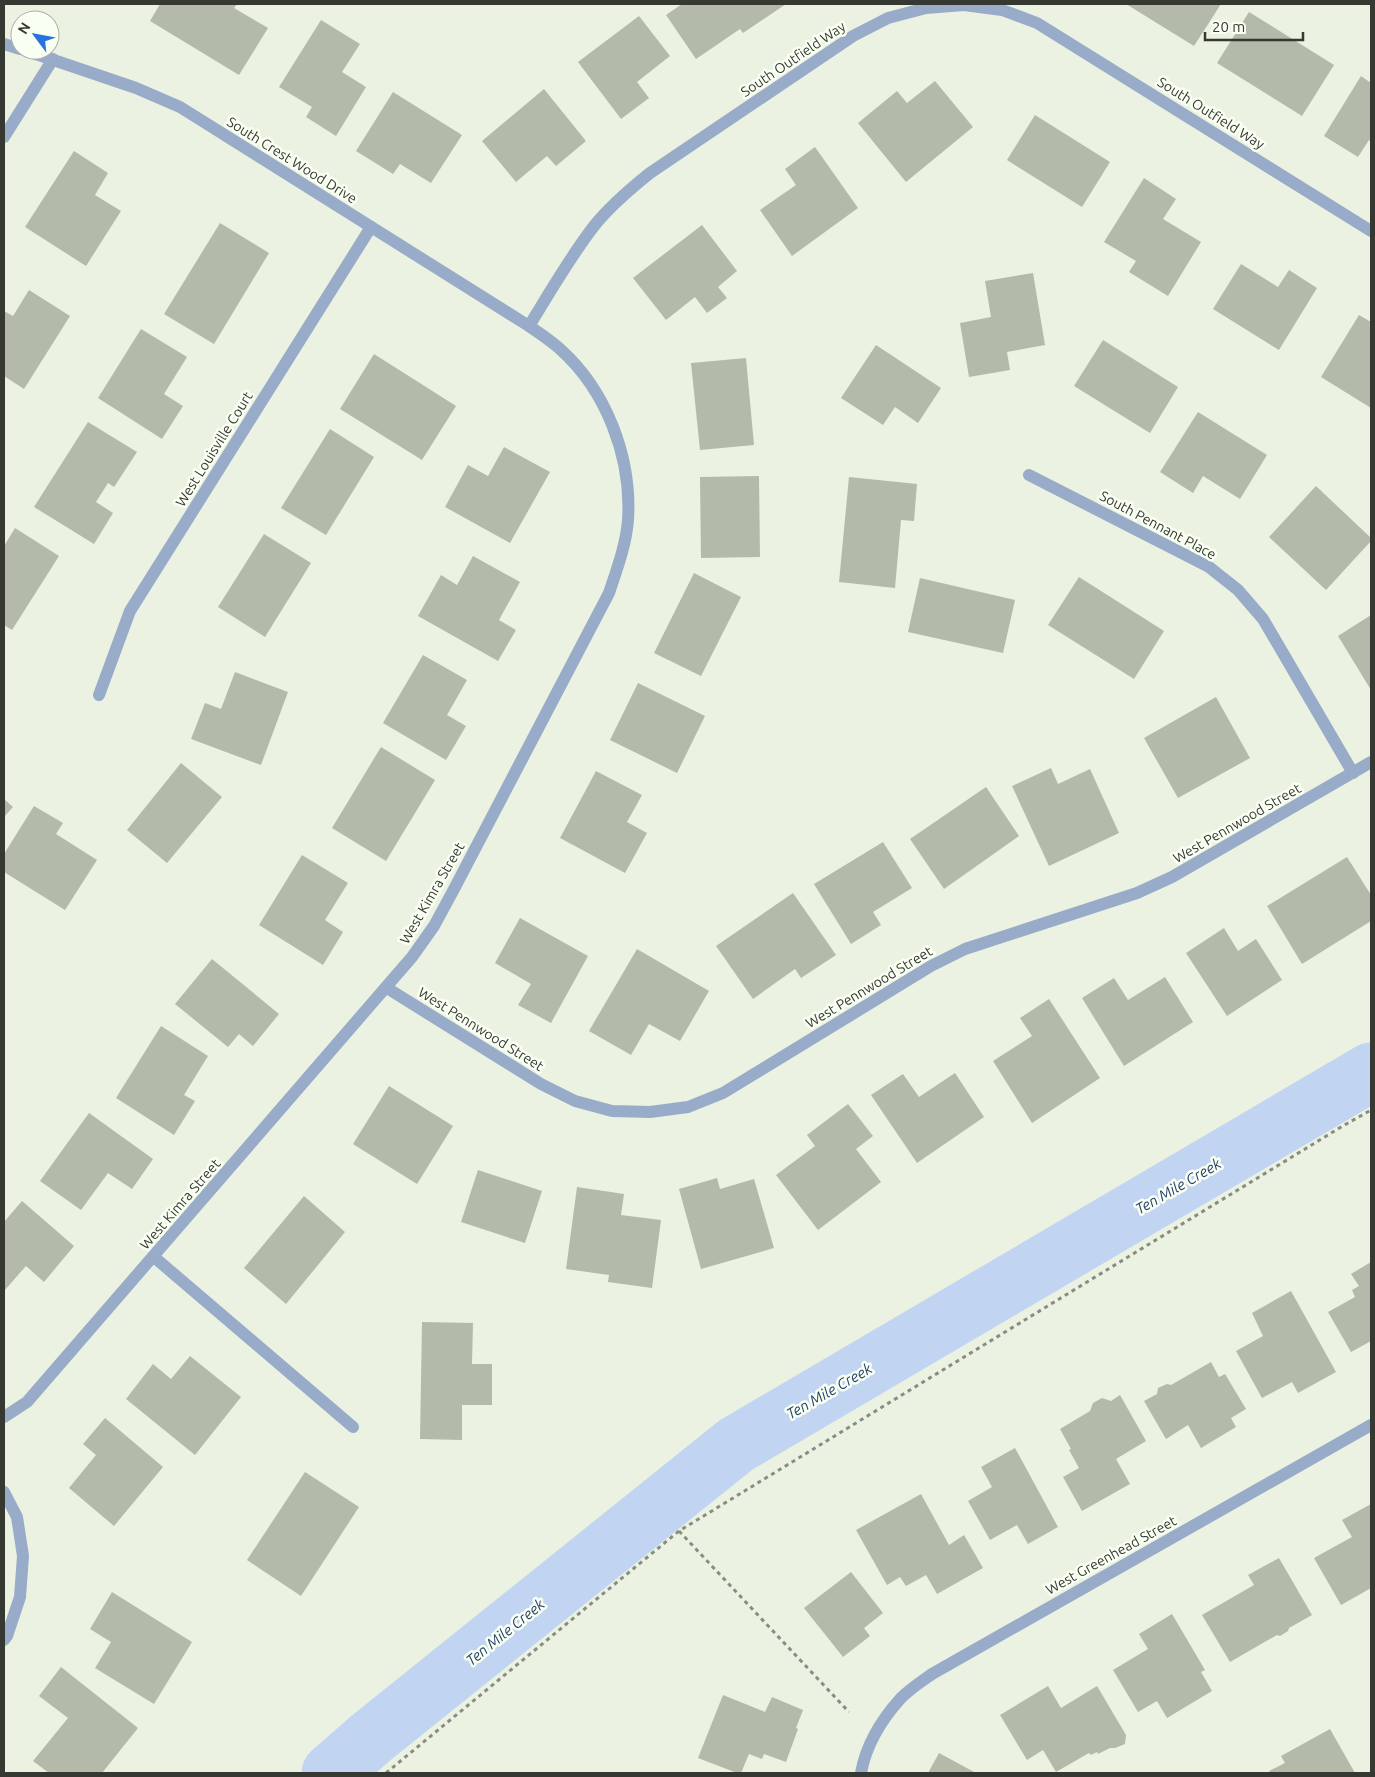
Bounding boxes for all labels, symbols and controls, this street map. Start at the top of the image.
north arrow [10,10,60,60]
scale bar [1205,10,1302,42]
street label: South Outfield Way [738,18,849,100]
text: 20 m [1212,18,1245,35]
text: N [14,19,34,37]
street label: South Outfield Way [1155,74,1267,152]
street label: South Crest Wood Drive [224,113,360,207]
street label: West Louisville Court [172,388,256,509]
street label: South Pennant Place [1097,488,1219,562]
street label: West Pennwood Street [1170,780,1304,866]
street label: West Kimra Street [396,839,468,947]
street label: West Pennwood Street [803,943,936,1031]
street label: West Pennwood Street [415,984,547,1074]
water label: Ten Mile Creek [1132,1154,1224,1217]
street label: West Kimra Street [136,1155,224,1252]
water label: Ten Mile Creek [783,1359,875,1422]
street label: West Greenhead Street [1043,1512,1179,1598]
water label: Ten Mile Creek [462,1595,548,1669]

